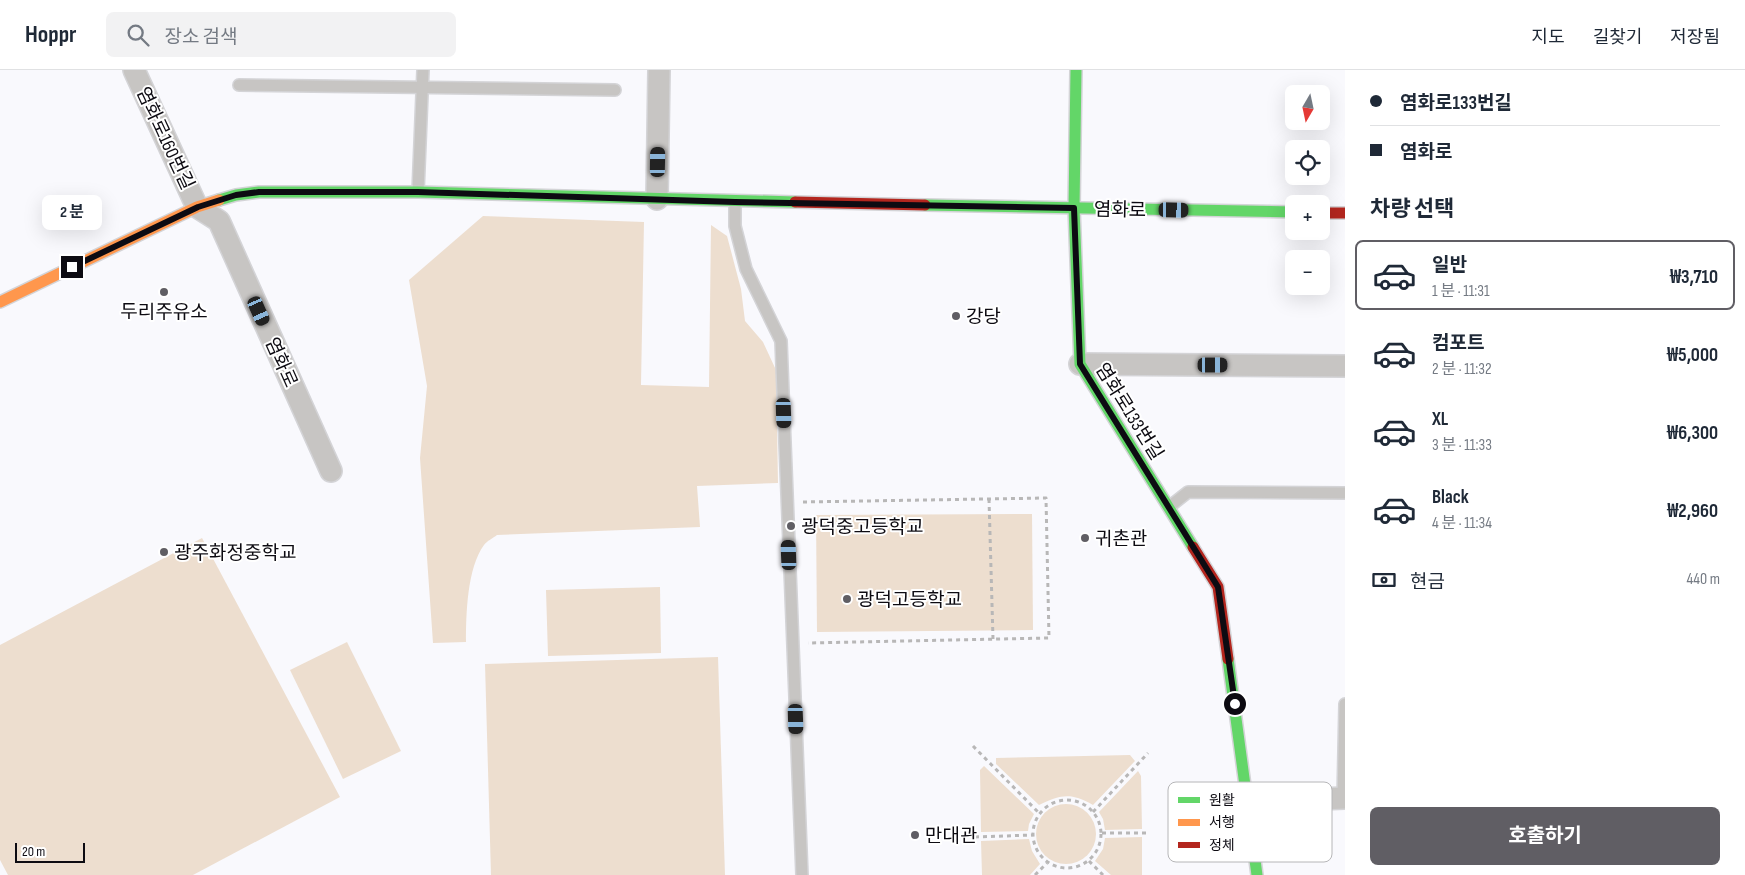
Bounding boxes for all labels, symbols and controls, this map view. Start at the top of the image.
search box [106,12,456,57]
text: Hoppr [25,20,76,49]
icon: search [124,21,152,49]
text: 장소 검색 [164,26,237,49]
text: 지도 [1532,27,1565,48]
text: 길찾기 [1593,27,1642,48]
text: 저장됨 [1670,27,1720,48]
street label: 염화로160번길 [131,84,198,194]
north arrow [1285,85,1330,130]
map controls [1285,85,1330,295]
text: 염화로133번길 [1400,92,1512,115]
button: locate [1285,140,1330,185]
text: 염화로 [1400,141,1452,164]
car [650,147,665,177]
callout: 2 분 [42,194,102,230]
button: + [1285,195,1330,240]
text: 차량 선택 [1370,196,1454,223]
street label: 염화로 [1094,199,1146,222]
car [1158,202,1189,218]
text: 2 분 [60,203,84,222]
button: − [1285,250,1330,295]
icon: car [1372,253,1417,298]
text: 일반 [1432,254,1467,277]
route end [61,256,83,278]
text: ₩3,710 [1670,266,1718,289]
text: 1 분 · 11:31 [1432,282,1490,301]
marker: 두리주유소 [158,286,170,298]
car [246,294,271,328]
place label: 두리주유소 [120,301,208,324]
place label: 강당 [966,306,1001,329]
marker: 강당 [950,310,962,322]
icon: car [1372,331,1417,376]
text: 컴포트 [1432,332,1484,355]
street label: 염화로 [259,334,302,391]
text: ₩5,000 [1667,344,1718,367]
car [1198,358,1228,373]
street label: 염화로133번길 [1090,359,1168,465]
text: 2 분 · 11:32 [1432,360,1492,379]
car [775,398,792,428]
text: XL [1432,408,1448,431]
icon: car [1372,409,1417,454]
text: ₩6,300 [1667,422,1718,445]
text: 3 분 · 11:33 [1432,436,1492,455]
text: Black [1432,486,1469,509]
icon: car [1372,487,1417,532]
text: ₩2,960 [1667,500,1718,523]
text: 4 분 · 11:34 [1432,514,1492,533]
place label: 광덕중고등학교 [801,516,923,539]
marker: 광덕중고등학교 [785,520,797,532]
place label: 귀촌관 [1095,528,1147,551]
marker: 귀촌관 [1079,532,1091,544]
car [780,540,797,570]
place label: 광주화정중학교 [174,542,296,565]
marker: 광주화정중학교 [158,546,170,558]
icon: cash [1370,566,1398,594]
text: 440 m [1687,570,1720,589]
text: 현금 [1410,571,1445,594]
place label: 광덕고등학교 [857,589,962,612]
marker: 광덕고등학교 [841,593,853,605]
route start [1224,693,1246,715]
car [787,704,804,734]
legend [1168,782,1332,862]
text: 원활 [1209,792,1235,809]
button: 호출하기 [1370,807,1720,865]
text: 서행 [1209,814,1235,831]
place label: 만대관 [925,825,977,848]
marker: 만대관 [909,829,921,841]
text: 정체 [1209,837,1235,854]
scale bar [15,840,85,863]
text: 20 m [22,843,45,860]

